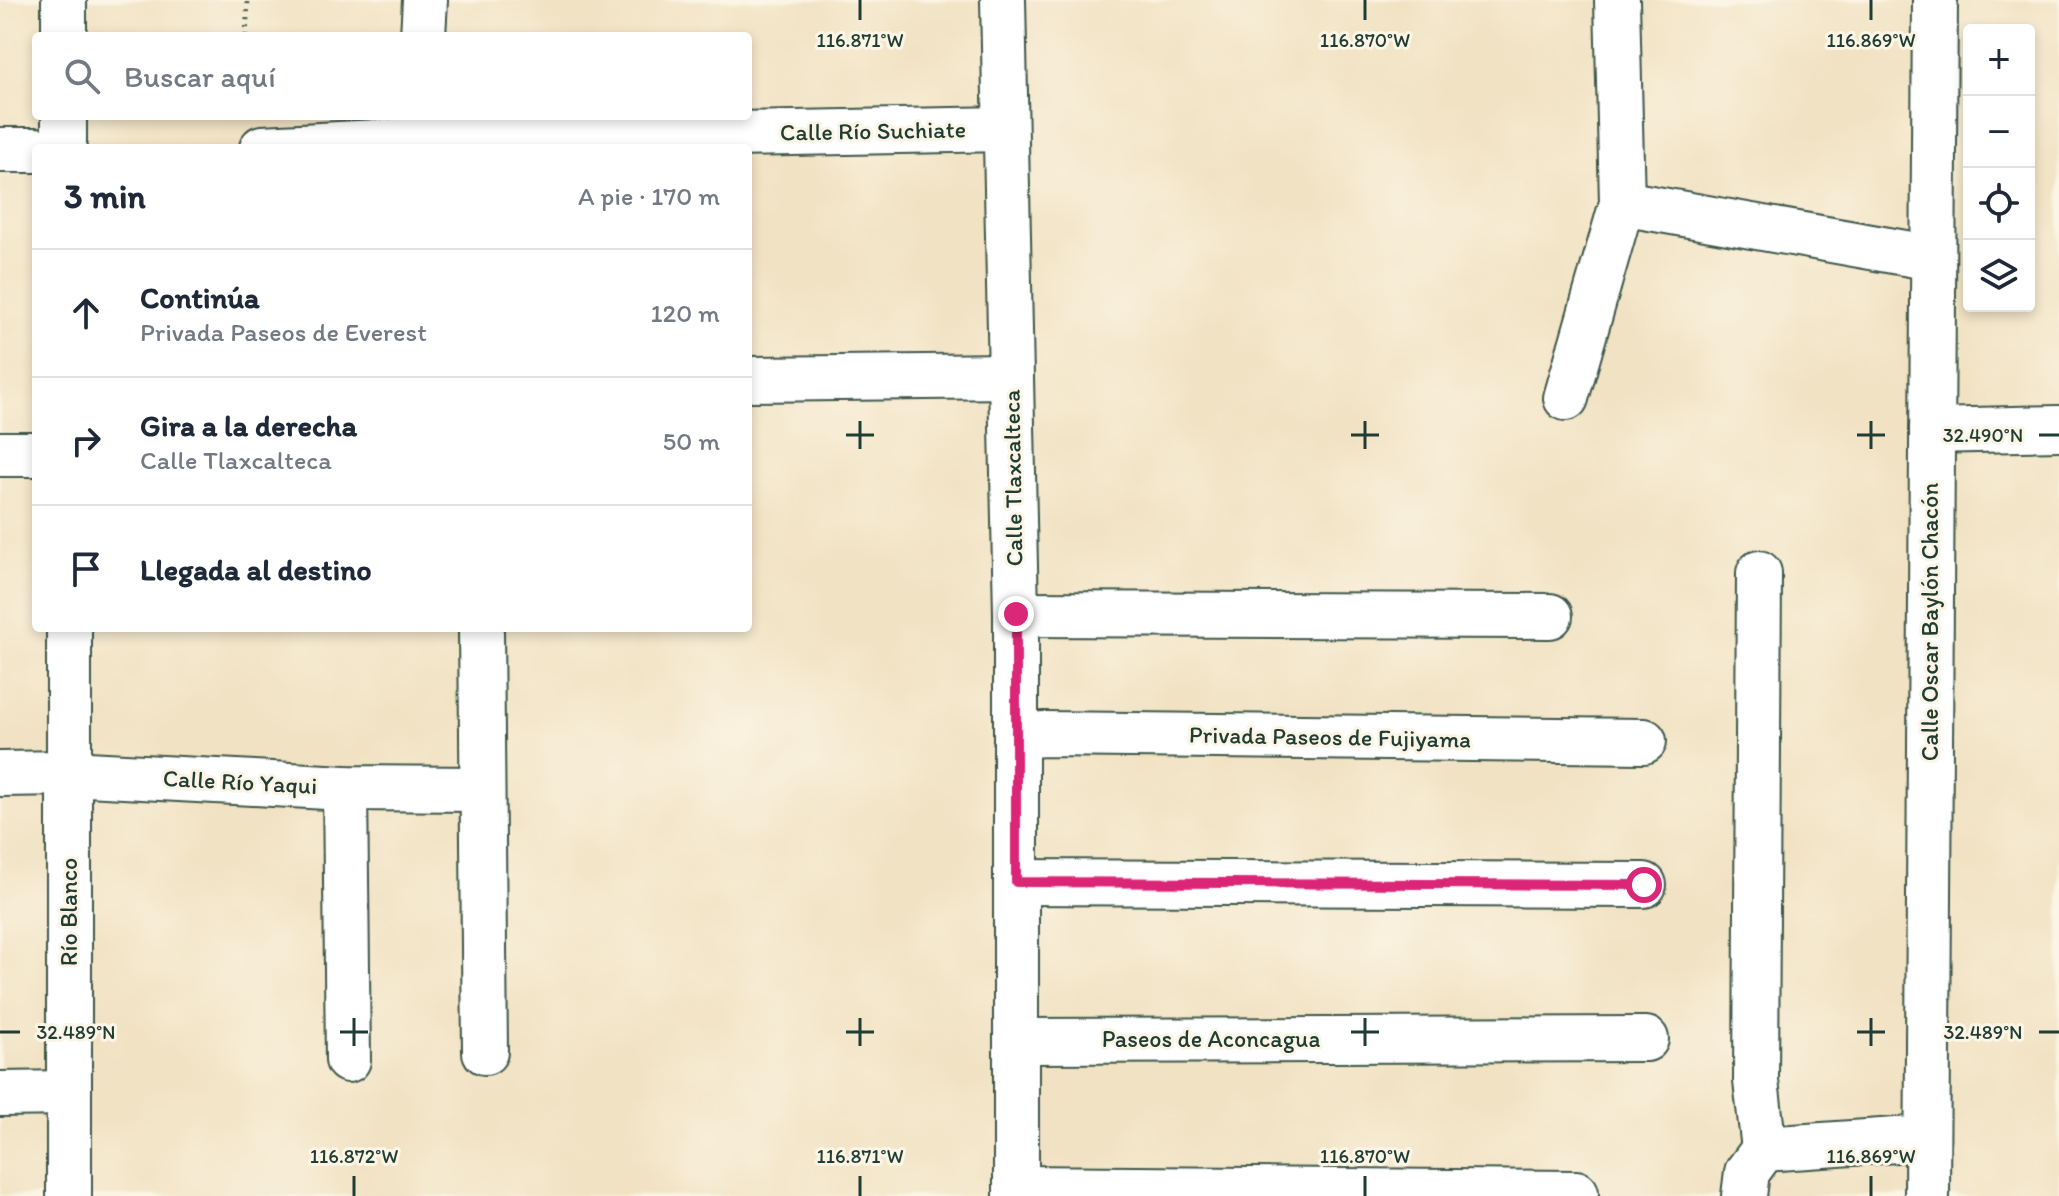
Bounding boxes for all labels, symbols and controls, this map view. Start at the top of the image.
map controls [1963,24,2035,312]
button: + [1963,24,2035,96]
text: 116.871°W [816,28,904,52]
text: 116.870°W [1320,28,1410,52]
text: 116.869°W [1826,28,1916,52]
search box [32,32,752,120]
icon: search [60,54,104,98]
text: Buscar aquí [124,58,276,95]
button: − [1963,96,2035,168]
street label: Calle Río Suchiate [780,114,966,147]
button: locate [1963,168,2035,240]
text: 3 min [64,176,146,217]
text: A pie · 170 m [578,180,720,212]
button: layers [1963,240,2035,312]
text: Continúa [140,279,260,316]
icon: ahead [64,291,108,335]
text: 120 m [651,297,720,329]
text: Privada Paseos de Everest [140,316,427,348]
street label: Calle Tlaxcalteca [996,389,1029,567]
text: Gira a la derecha [140,407,357,444]
icon: right [64,419,108,463]
text: 32.490°N [1943,423,2023,447]
text: 50 m [663,425,720,457]
text: Calle Tlaxcalteca [140,444,332,476]
street label: Calle Oscar Baylón Chacón [1915,483,1944,761]
icon: arrive [64,547,108,591]
text: Llegada al destino [140,551,372,588]
route end [998,596,1034,632]
street label: Privada Paseos de Fujiyama [1189,720,1471,753]
street label: Calle Río Yaqui [162,763,318,800]
street label: Río Blanco [54,858,83,966]
route start [1626,867,1662,903]
text: 32.489°N [36,1020,116,1044]
text: 32.489°N [1943,1020,2023,1044]
street label: Paseos de Aconcagua [1102,1024,1320,1053]
text: 116.872°W [310,1144,398,1168]
text: 116.871°W [816,1144,904,1168]
text: 116.870°W [1320,1144,1410,1168]
text: 116.869°W [1826,1144,1916,1168]

